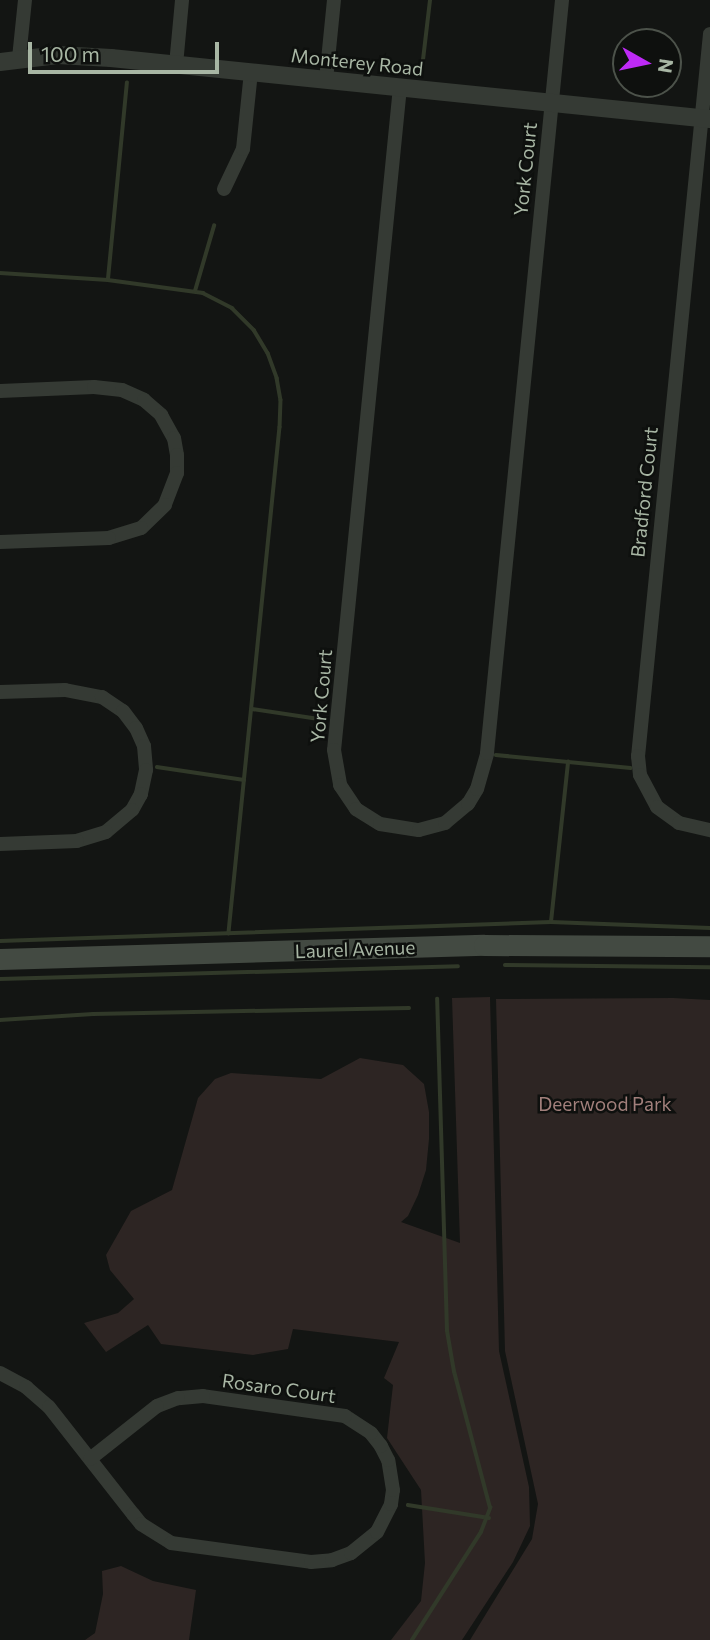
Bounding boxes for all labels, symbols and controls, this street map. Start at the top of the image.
scale bar [32,28,222,72]
north arrow [612,28,682,98]
text: 100 m [41,41,100,66]
street label: Monterey Road [290,44,424,80]
text: N [654,57,679,75]
street label: York Court [509,121,541,217]
street label: Bradford Court [626,426,662,558]
street label: York Court [306,648,336,744]
street label: Laurel Avenue [294,936,416,962]
park label: Deerwood Park [538,1093,672,1115]
street label: Rosaro Court [221,1369,337,1407]

